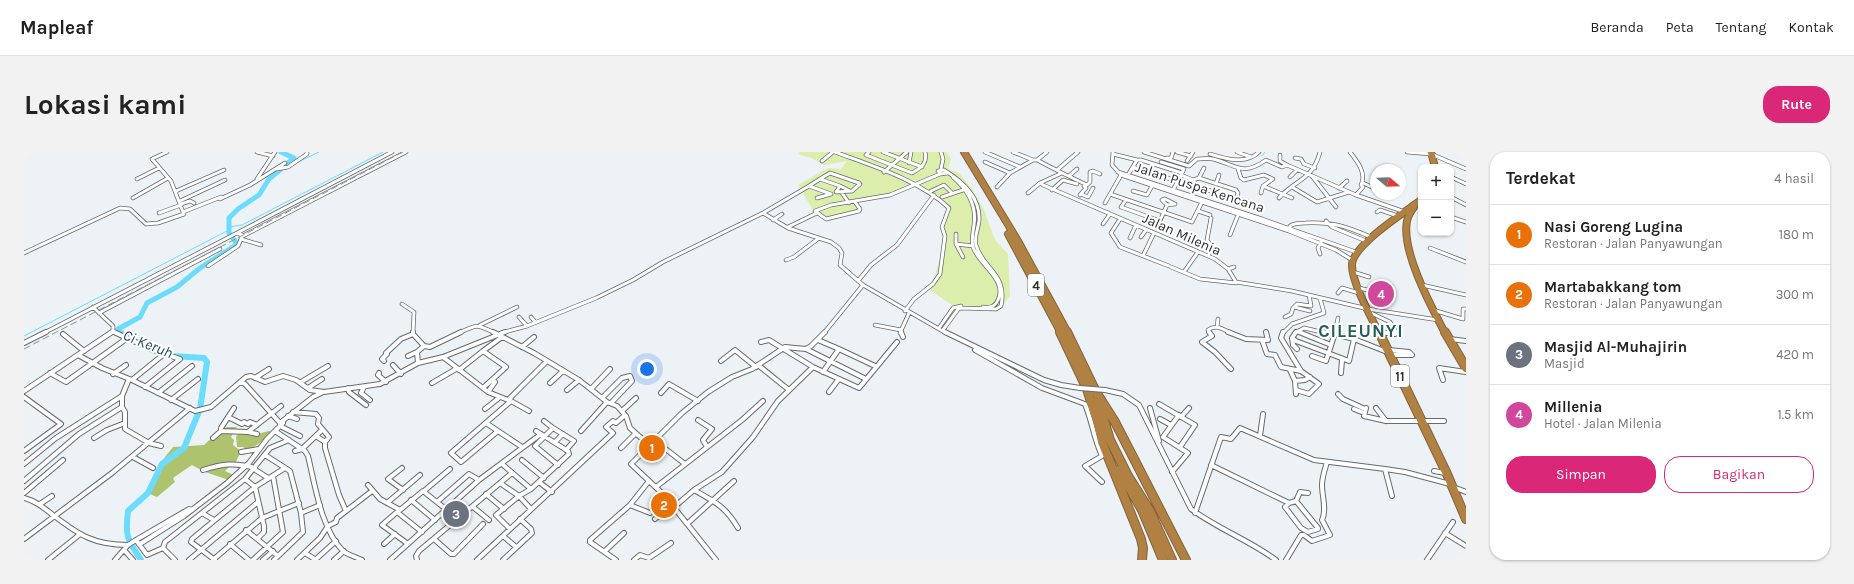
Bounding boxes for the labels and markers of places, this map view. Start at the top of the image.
pin: 4 [1368,279,1394,309]
pin: 1 [639,433,665,463]
pin: 2 [651,490,677,520]
pin: 3 [443,499,469,529]

